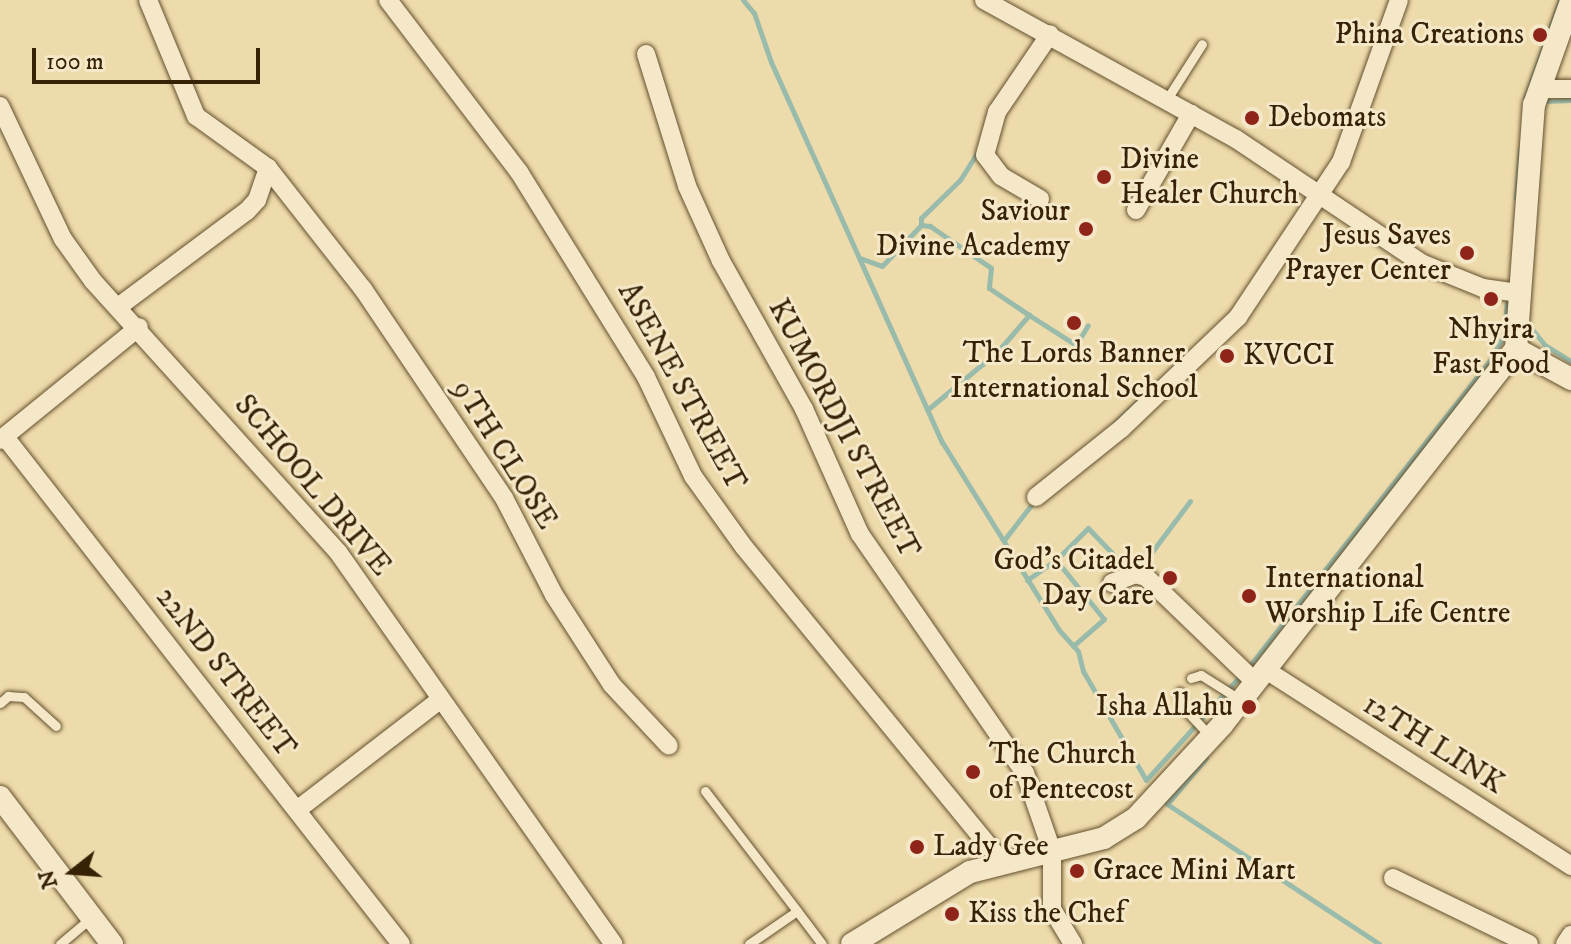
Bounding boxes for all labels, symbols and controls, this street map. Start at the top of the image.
place label: Phina Creations [1335,17,1524,53]
marker: Phina Creations [1531,26,1549,44]
scale bar [36,32,264,82]
text: 100 m [46,47,104,77]
place label: Debomats [1268,100,1386,136]
marker: Debomats [1243,109,1261,127]
place label: Divine Healer Church [1120,142,1299,212]
marker: Divine Healer Church [1095,168,1113,186]
place label: Saviour Divine Academy [876,194,1070,264]
place label: Jesus Saves Prayer Center [1285,218,1451,288]
marker: Saviour Divine Academy [1077,220,1095,238]
marker: Jesus Saves Prayer Center [1458,244,1476,262]
street label: ASENE STREET [609,277,753,497]
marker: Nhyira Fast Food [1482,290,1500,308]
street label: KUMORDJI STREET [759,293,927,565]
place label: Nhyira Fast Food [1432,312,1550,382]
marker: The Lords Banner International School [1065,314,1083,332]
place label: The Lords Banner International School [950,336,1198,406]
place label: KVCCI [1243,338,1335,374]
marker: KVCCI [1218,347,1236,365]
street label: 9TH CLOSE [444,374,564,536]
street label: SCHOOL DRIVE [226,388,398,584]
place label: God's Citadel Day Care [994,543,1154,614]
place label: International Worship Life Centre [1265,561,1510,632]
marker: God's Citadel Day Care [1161,569,1179,587]
street label: 22ND STREET [147,581,303,765]
marker: International Worship Life Centre [1240,587,1258,605]
street label: 12TH LINK [1356,687,1510,803]
place label: Isha Allahu [1096,689,1233,725]
marker: Isha Allahu [1240,698,1258,716]
place label: The Church of Pentecost [989,737,1136,808]
marker: The Church of Pentecost [964,763,982,781]
place label: Lady Gee [933,829,1049,865]
north arrow [32,832,112,912]
marker: Lady Gee [908,838,926,856]
place label: Grace Mini Mart [1093,853,1296,889]
marker: Grace Mini Mart [1068,862,1086,880]
text: N [33,867,64,892]
place label: Kiss the Chef [968,896,1125,932]
marker: Kiss the Chef [943,905,961,923]

